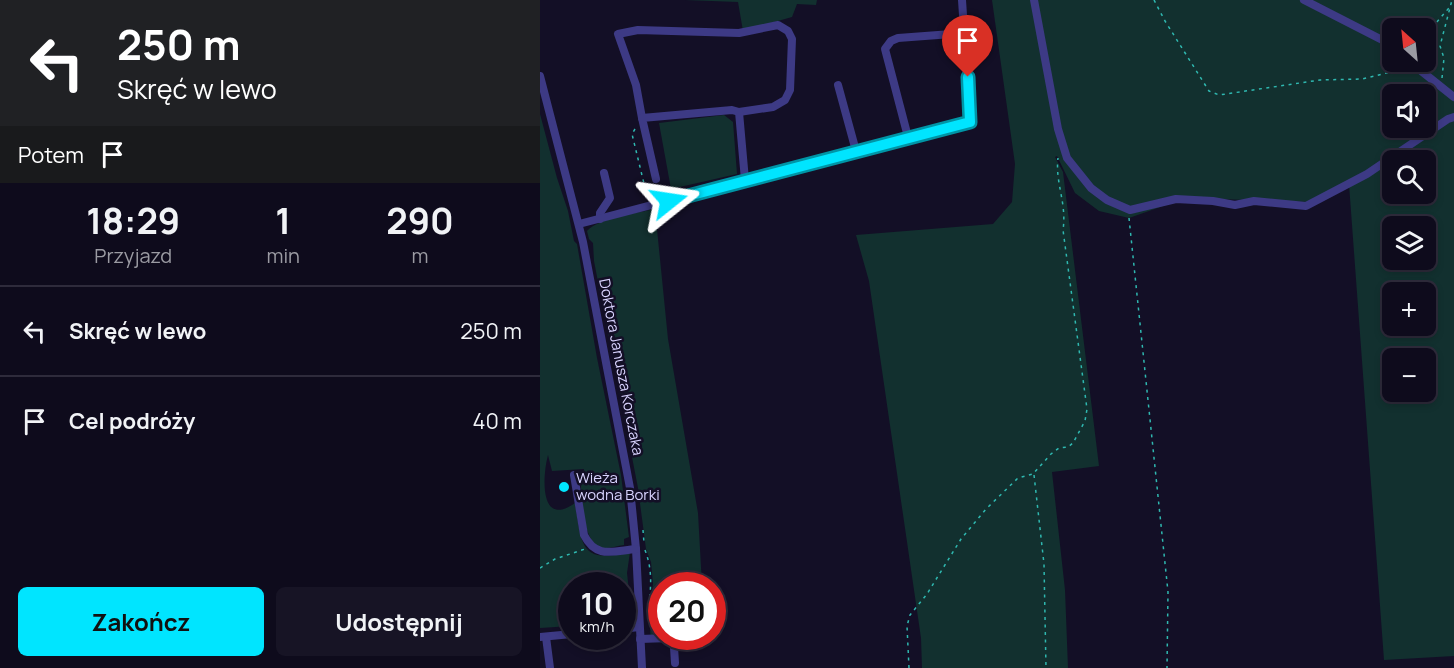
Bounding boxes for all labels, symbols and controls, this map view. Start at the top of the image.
text: 250 m [117,15,240,73]
pin [942,15,993,77]
north arrow [1382,18,1436,72]
map controls [1382,18,1436,402]
icon: left [18,24,96,102]
icon: arrive [951,24,984,57]
text: Skręć w lewo [117,70,277,107]
button: sound [1382,84,1436,138]
icon: arrive [96,138,129,171]
text: Potem [18,140,84,170]
button: search [1382,150,1436,204]
position arrow [637,169,701,233]
text: 18:29 [86,196,180,245]
text: 1 [275,196,291,245]
text: 290 [386,196,454,245]
button: layers [1382,216,1436,270]
text: Przyjazd [94,242,172,269]
text: min [266,242,300,269]
text: m [412,242,428,269]
street label: Doktora Janusza Korczaka [594,277,649,457]
button: + [1382,282,1436,336]
icon: left [18,315,51,348]
text: Skręć w lewo [69,316,206,346]
text: 250 m [460,316,522,346]
button: − [1382,348,1436,402]
icon: arrive [18,405,51,438]
text: Cel podróży [69,406,195,436]
text: 40 m [473,406,522,436]
place label: Wieża wodna Borki [576,467,660,505]
marker: Wieża wodna Borki [557,480,571,494]
speed limit sign: 20 [648,572,726,650]
text: 10 [581,583,613,624]
button: Zakończ [18,587,264,656]
button: Udostępnij [276,587,522,656]
text: km/h [580,616,614,637]

